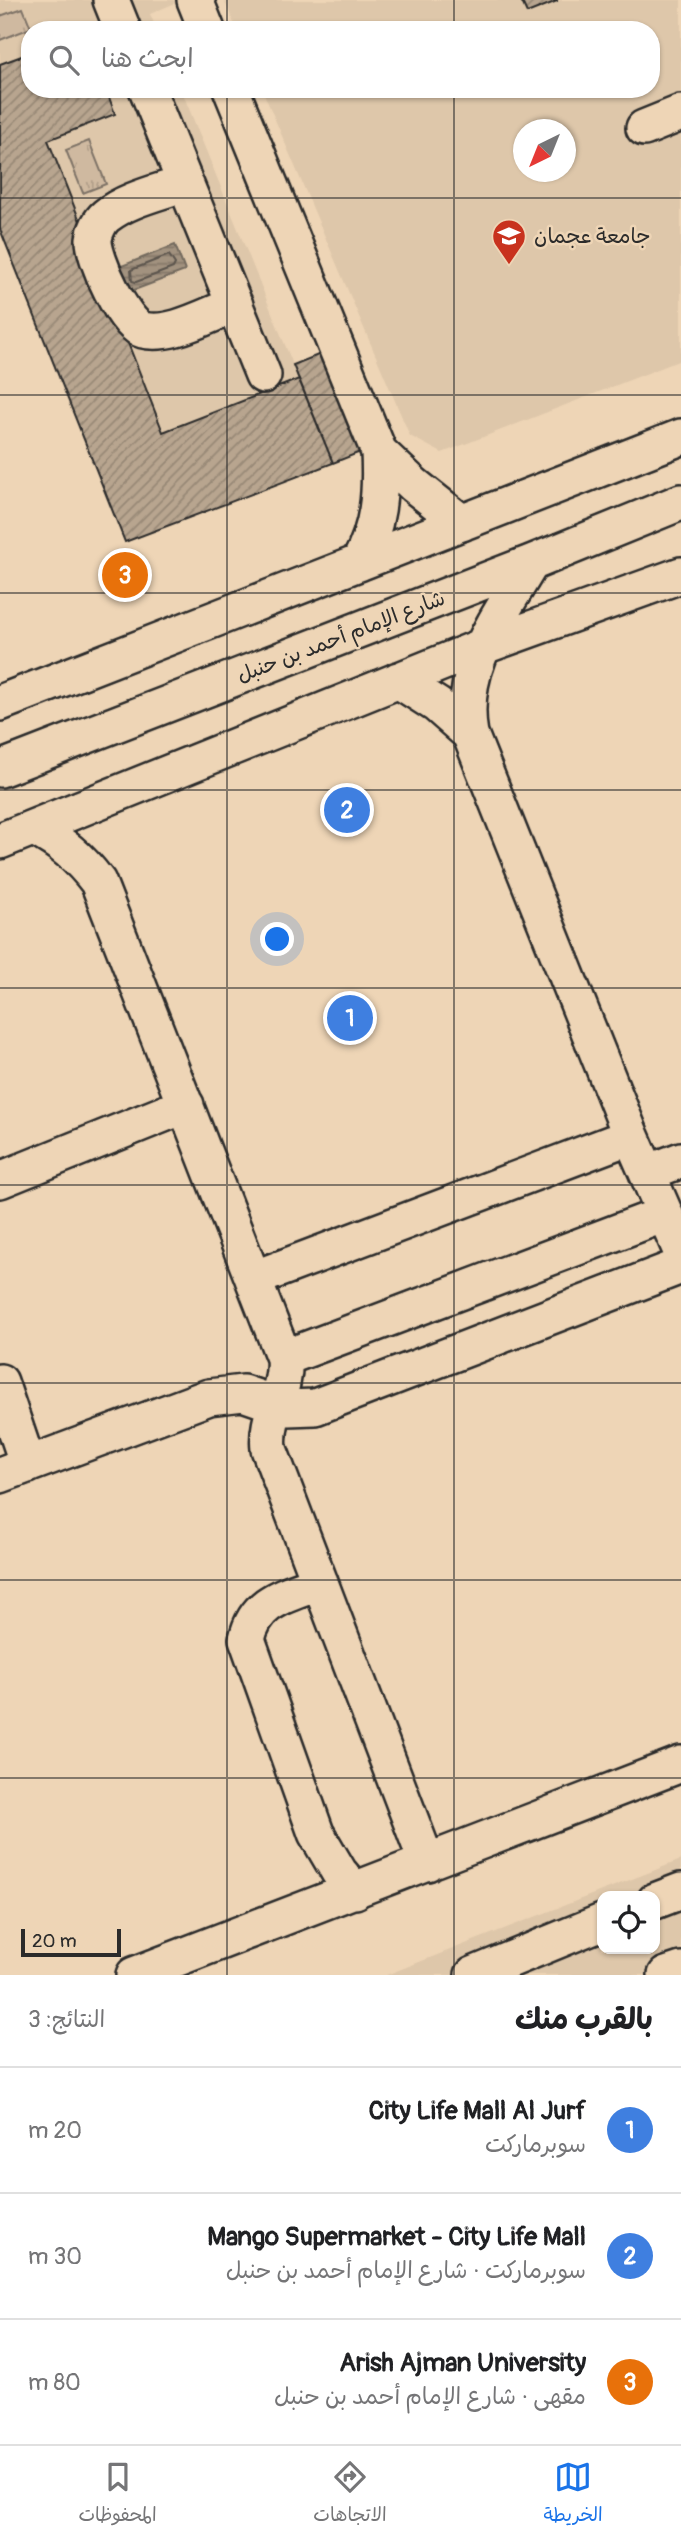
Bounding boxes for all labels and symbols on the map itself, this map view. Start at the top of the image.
north arrow [513,119,576,182]
school or university icon: جامعة عجمان [490,217,528,266]
place label: جامعة عجمان [534,223,651,250]
pin: 3 [102,549,148,601]
street label: شارع الإمام أحمد بن حنبل [233,585,450,691]
pin: 2 [324,784,370,836]
your location [260,922,294,956]
pin: 1 [327,992,373,1044]
scale bar [21,1926,121,1958]

